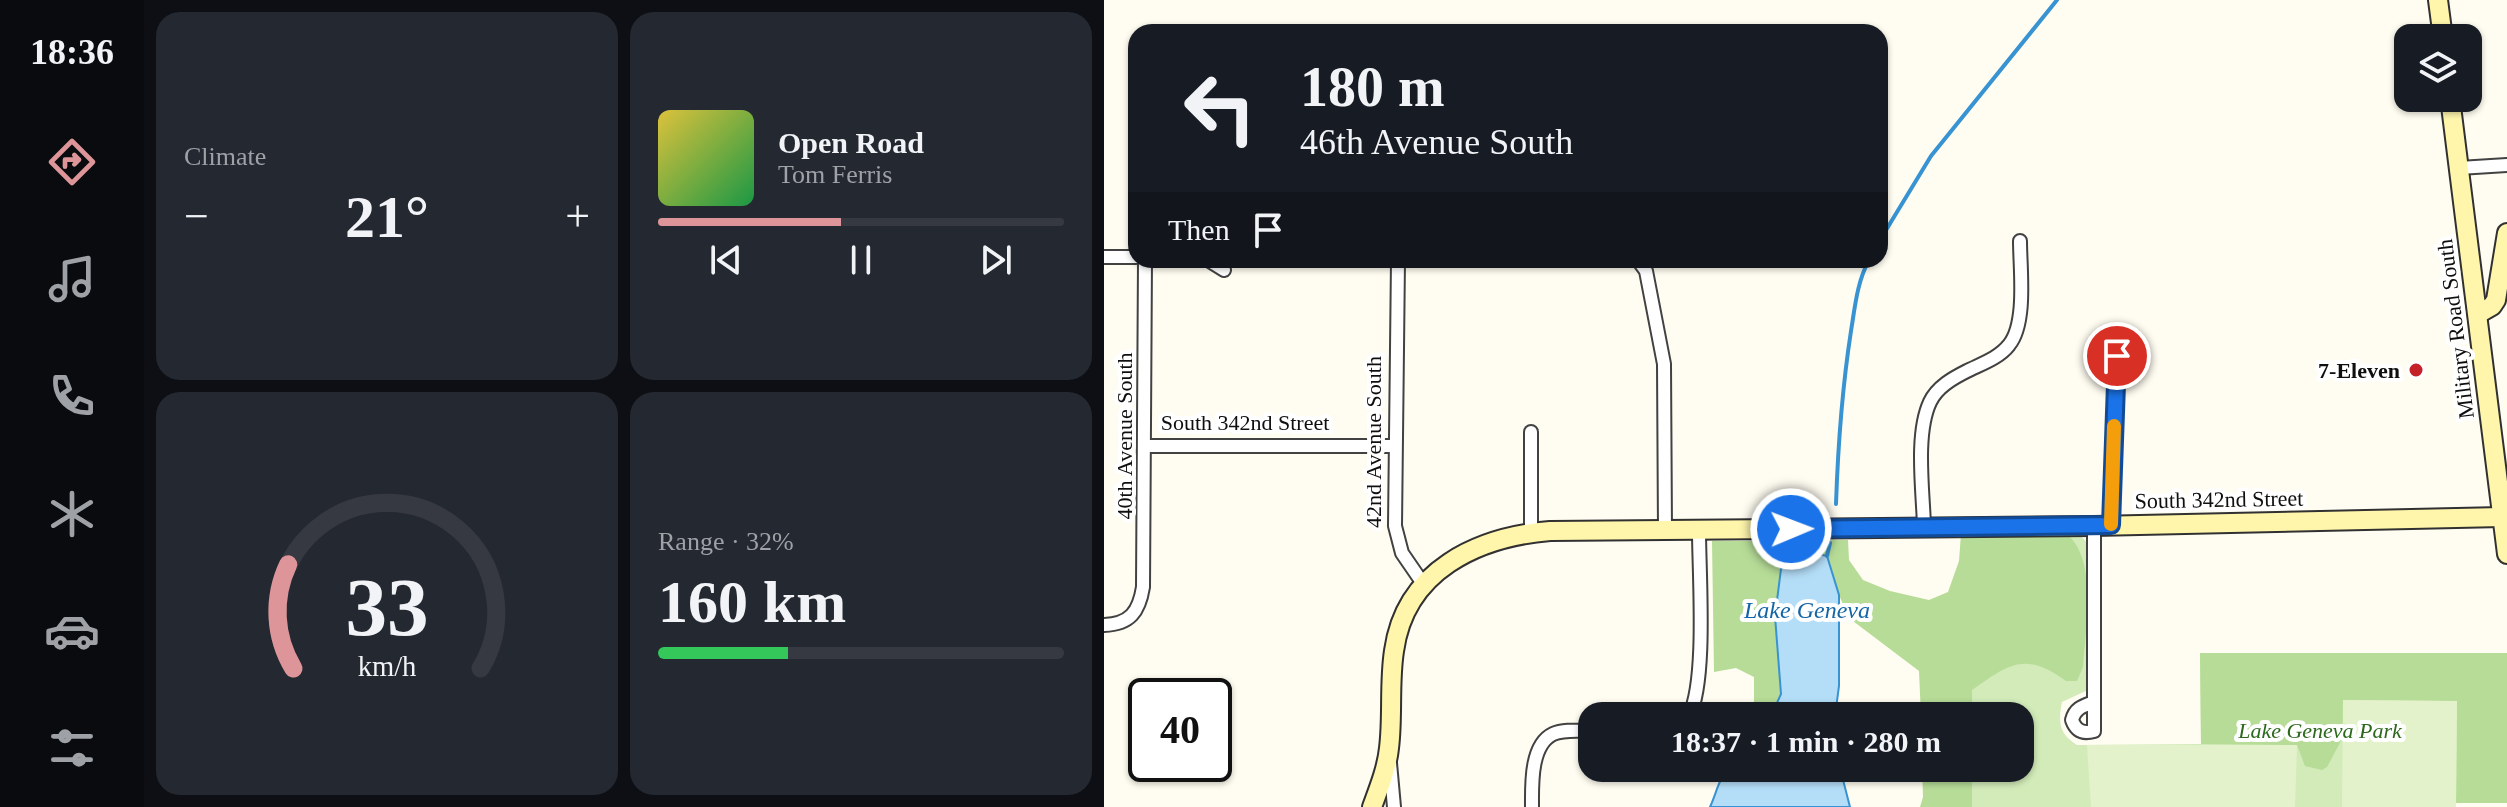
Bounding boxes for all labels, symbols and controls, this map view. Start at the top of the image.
map controls [2394,24,2482,112]
button: layers [2394,24,2482,112]
text: 18:36 [30,32,114,72]
icon: left [1168,56,1272,160]
text: 180 m [1300,56,1445,118]
text: 46th Avenue South [1300,122,1573,162]
text: Open Road [778,126,924,159]
icon: directions [44,134,100,190]
text: Climate [184,142,266,171]
text: Tom Ferris [778,160,892,189]
text: 21° [345,184,429,250]
text: − [184,192,209,241]
text: + [565,192,590,241]
icon: arrive [1246,208,1290,252]
text: Then [1168,213,1230,246]
icon: previous [704,238,748,282]
icon: pause [839,238,883,282]
icon: next [974,238,1018,282]
street label: Military Road South [2432,238,2479,420]
icon: music [44,251,100,307]
pin [2083,322,2151,390]
icon: arrive [2095,334,2139,378]
street label: 40th Avenue South [1112,352,1137,520]
street label: 42nd Avenue South [1361,356,1386,528]
place label: 7-Eleven [2318,358,2400,383]
marker: 7-Eleven [2407,361,2425,379]
icon: phone [44,368,100,424]
street label: South 342nd Street [1161,410,1329,435]
icon: climate [44,486,100,542]
street label: South 342nd Street [2134,486,2304,513]
position arrow [1749,487,1833,571]
text: Range · 32% [658,527,794,556]
text: 33 [345,561,429,653]
text: 160 km [658,569,846,635]
water label: Lake Geneva [1743,597,1870,623]
icon: car [44,603,100,659]
text: km/h [358,651,416,682]
speed limit sign: 40 [1128,678,1232,782]
park label: Lake Geneva Park [2237,718,2403,743]
icon: filters [44,720,100,776]
text: 18:37 · 1 min · 280 m [1671,725,1941,758]

